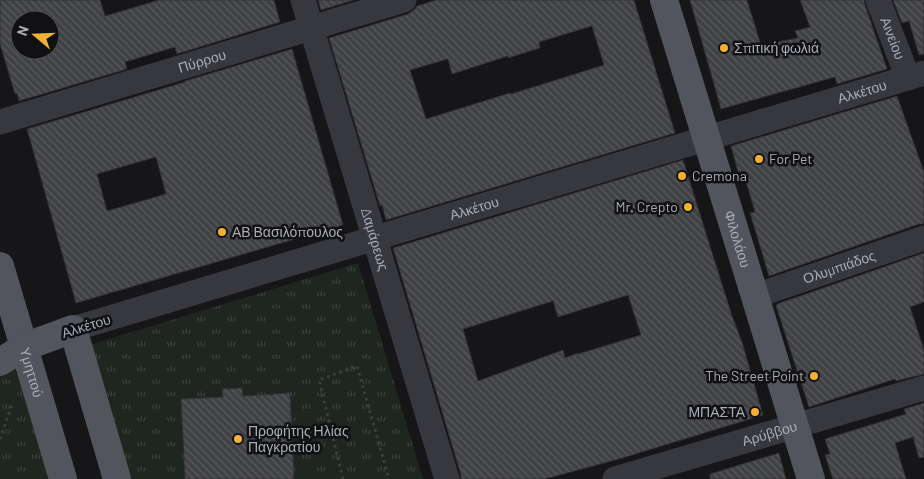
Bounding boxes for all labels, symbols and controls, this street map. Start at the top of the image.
north arrow [10,10,60,60]
street label: Αινείου [877,14,909,62]
text: N [13,23,32,38]
place label: Σπιτική φωλιά [734,39,819,56]
marker: Σπιτική φωλιά [718,42,730,54]
street label: Πύρρου [176,45,228,76]
street label: Αλκέτου [835,76,889,107]
place label: For Pet [769,150,812,167]
marker: For Pet [753,153,765,165]
place label: Cremona [692,167,747,184]
marker: Cremona [676,170,688,182]
street label: Αλκέτου [448,192,501,223]
place label: Mr. Crepto [615,198,678,215]
marker: Mr. Crepto [682,201,694,213]
street label: Δαμάρεως [358,206,393,273]
street label: Φιλολάου [721,208,755,270]
place label: ΑΒ Βασιλόπουλος [232,223,343,240]
marker: ΑΒ Βασιλόπουλος [216,226,228,238]
street label: Ολυμπιάδος [801,246,878,287]
street label: Αλκέτου [59,310,112,341]
street label: Υμηττού [17,345,47,399]
place label: The Street Point [705,367,804,384]
marker: The Street Point [808,370,820,382]
place label: ΜΠΑΣΤΑ [688,403,746,420]
marker: ΜΠΑΣΤΑ [749,406,761,418]
street label: Αρύββου [740,417,799,449]
place label: Προφήτης Ηλίας Παγκρατίου [248,422,349,455]
marker: Προφήτης Ηλίας Παγκρατίου [232,433,244,445]

